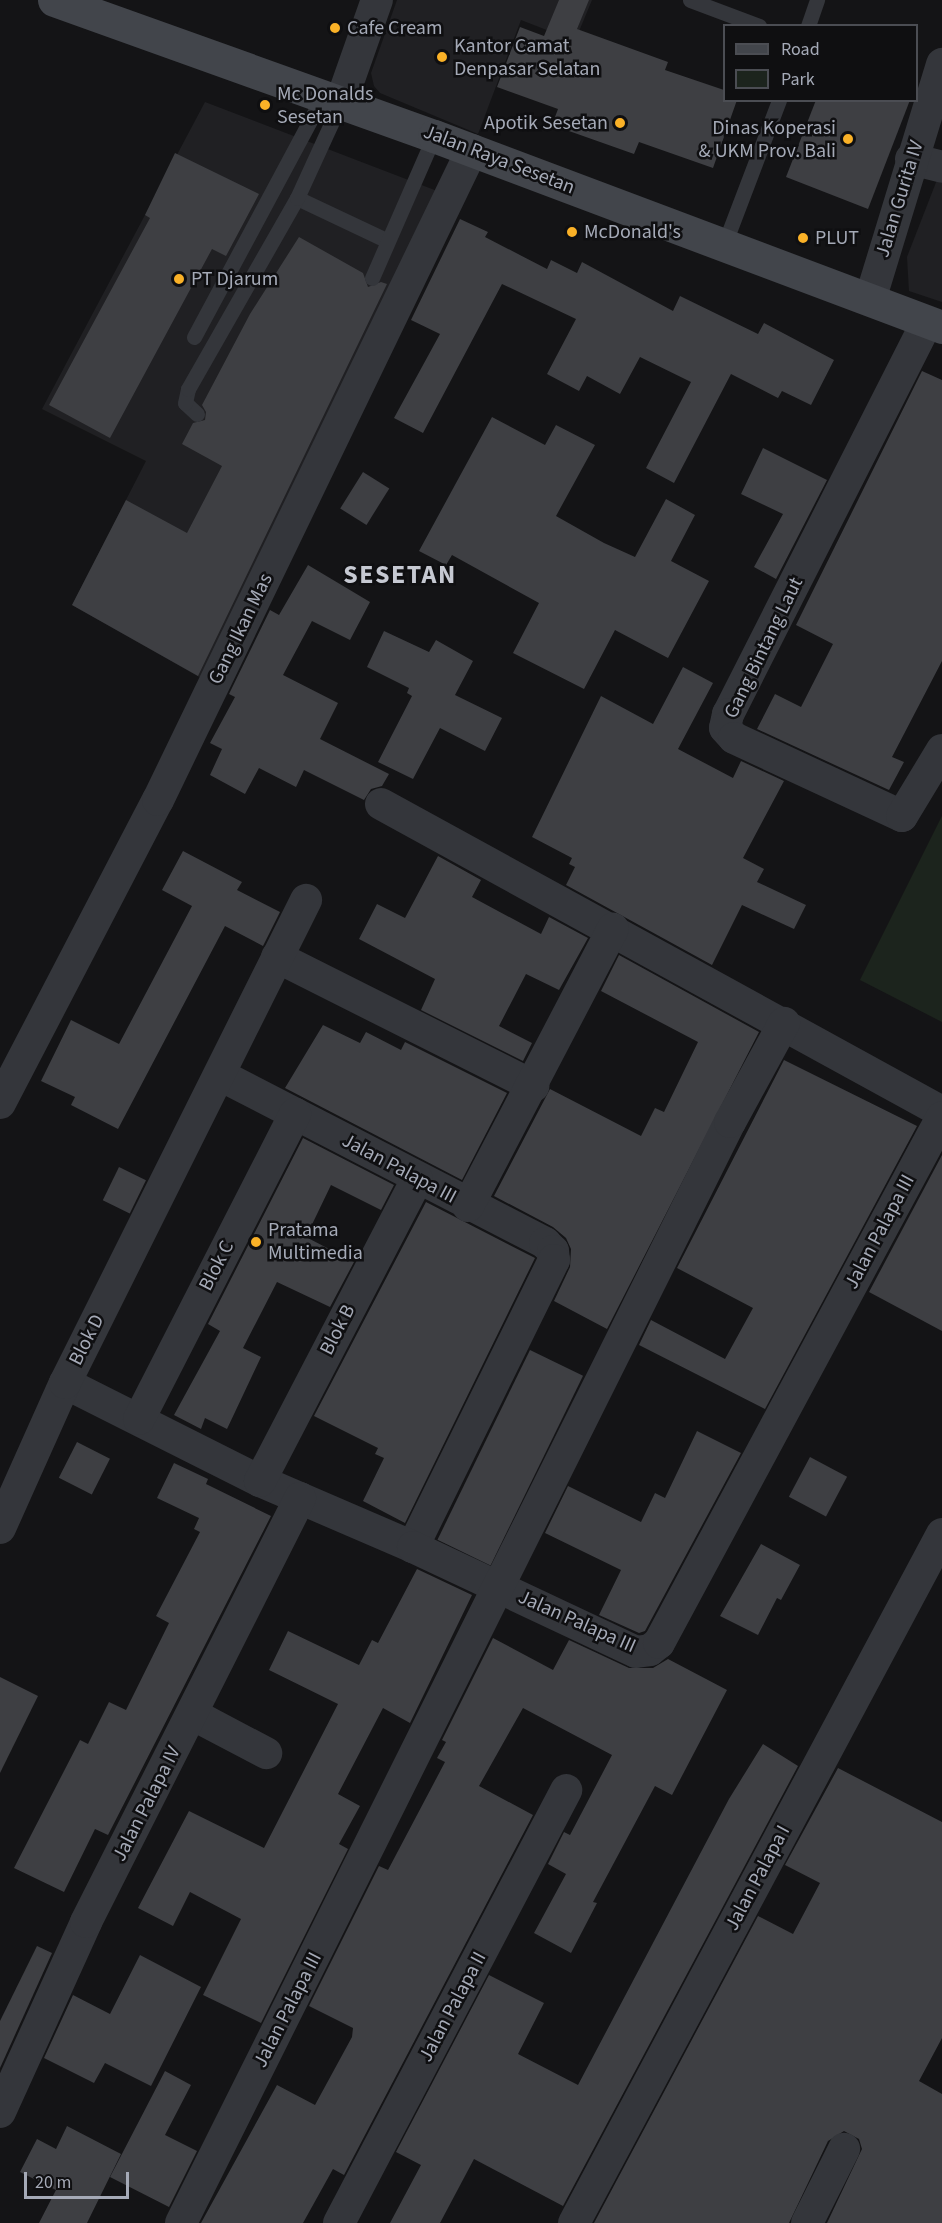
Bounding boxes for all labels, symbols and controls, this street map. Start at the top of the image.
place label: Cafe Cream [347,16,443,40]
marker: Cafe Cream [328,21,342,35]
legend [723,24,918,102]
place label: Kantor Camat Denpasar Selatan [454,34,600,81]
text: Road [781,37,820,62]
marker: Kantor Camat Denpasar Selatan [435,50,449,64]
text: Park [781,67,815,92]
place label: Mc Donalds Sesetan [277,82,373,129]
marker: Mc Donalds Sesetan [258,98,272,112]
place label: Apotik Sesetan [484,111,608,135]
marker: Apotik Sesetan [613,116,627,130]
place label: Dinas Koperasi & UKM Prov. Bali [698,116,836,163]
street label: Jalan Raya Sesetan [420,120,578,200]
marker: Dinas Koperasi & UKM Prov. Bali [841,132,855,146]
street label: Jalan Gurita IV [871,138,929,260]
place label: McDonald's [584,220,681,244]
marker: McDonald's [565,225,579,239]
place label: PLUT [815,226,859,250]
marker: PLUT [796,231,810,245]
place label: PT Djarum [191,267,278,291]
marker: PT Djarum [172,272,186,286]
district label: SESETAN [343,559,457,591]
street label: Gang Ikan Mas [204,570,278,688]
street label: Gang Bintang Laut [719,574,809,722]
street label: Jalan Palapa III [338,1129,460,1209]
street label: Jalan Palapa III [840,1171,920,1293]
place label: Pratama Multimedia [268,1218,363,1265]
marker: Pratama Multimedia [249,1235,263,1249]
street label: Blok C [194,1237,240,1295]
street label: Blok B [315,1301,361,1359]
street label: Blok D [64,1311,110,1369]
street label: Jalan Palapa III [514,1585,640,1659]
street label: Jalan Palapa IV [108,1742,186,1866]
street label: Jalan Palapa I [720,1821,796,1935]
street label: Jalan Palapa III [249,1948,327,2072]
street label: Jalan Palapa II [414,1948,492,2066]
scale bar [27,2160,132,2198]
text: 20 m [35,2170,71,2195]

